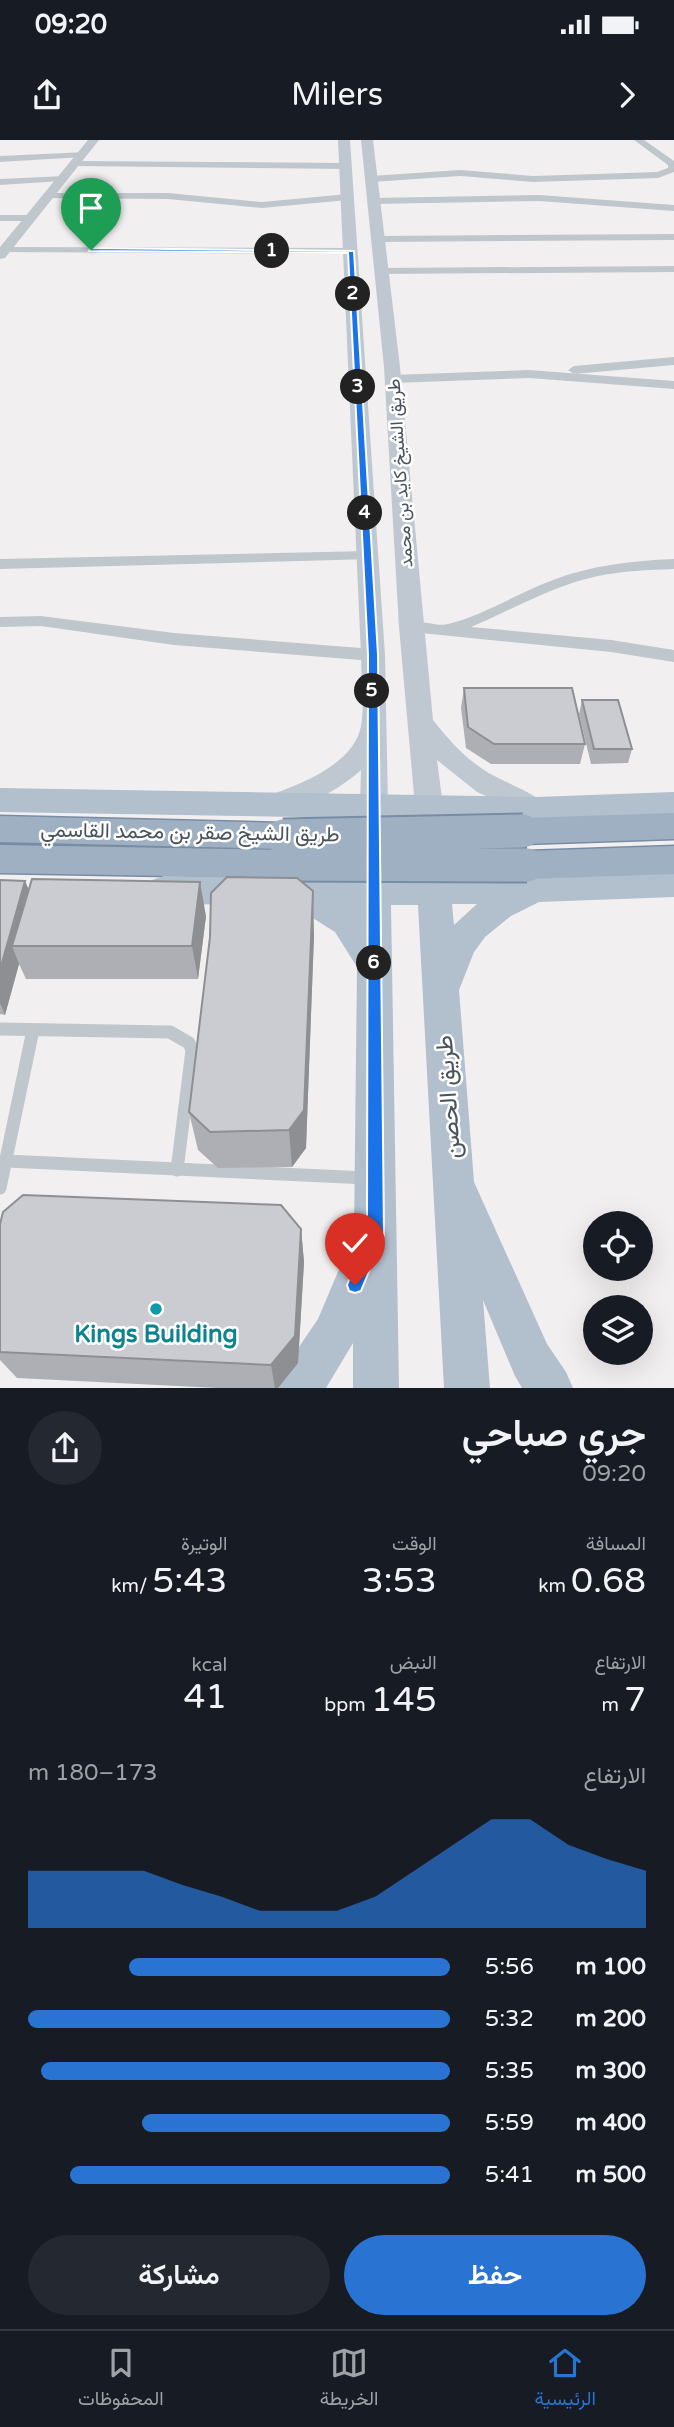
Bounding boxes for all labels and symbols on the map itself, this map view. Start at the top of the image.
pin [61,178,121,250]
pin: 1 [254,234,290,268]
pin: 2 [336,276,370,312]
pin: 3 [340,370,376,404]
street label: طريق الشيخ كايد بن محمد [382,378,419,568]
pin: 4 [348,496,382,530]
pin: 5 [354,674,390,708]
street label: طريق الشيخ صقر بن محمد القاسمي [40,817,340,852]
pin: 6 [356,946,392,980]
street label: طريق الحصن [430,1034,467,1160]
pin [325,1213,385,1285]
marker: Kings Building [148,1301,164,1317]
place label: Kings Building [74,1320,238,1349]

